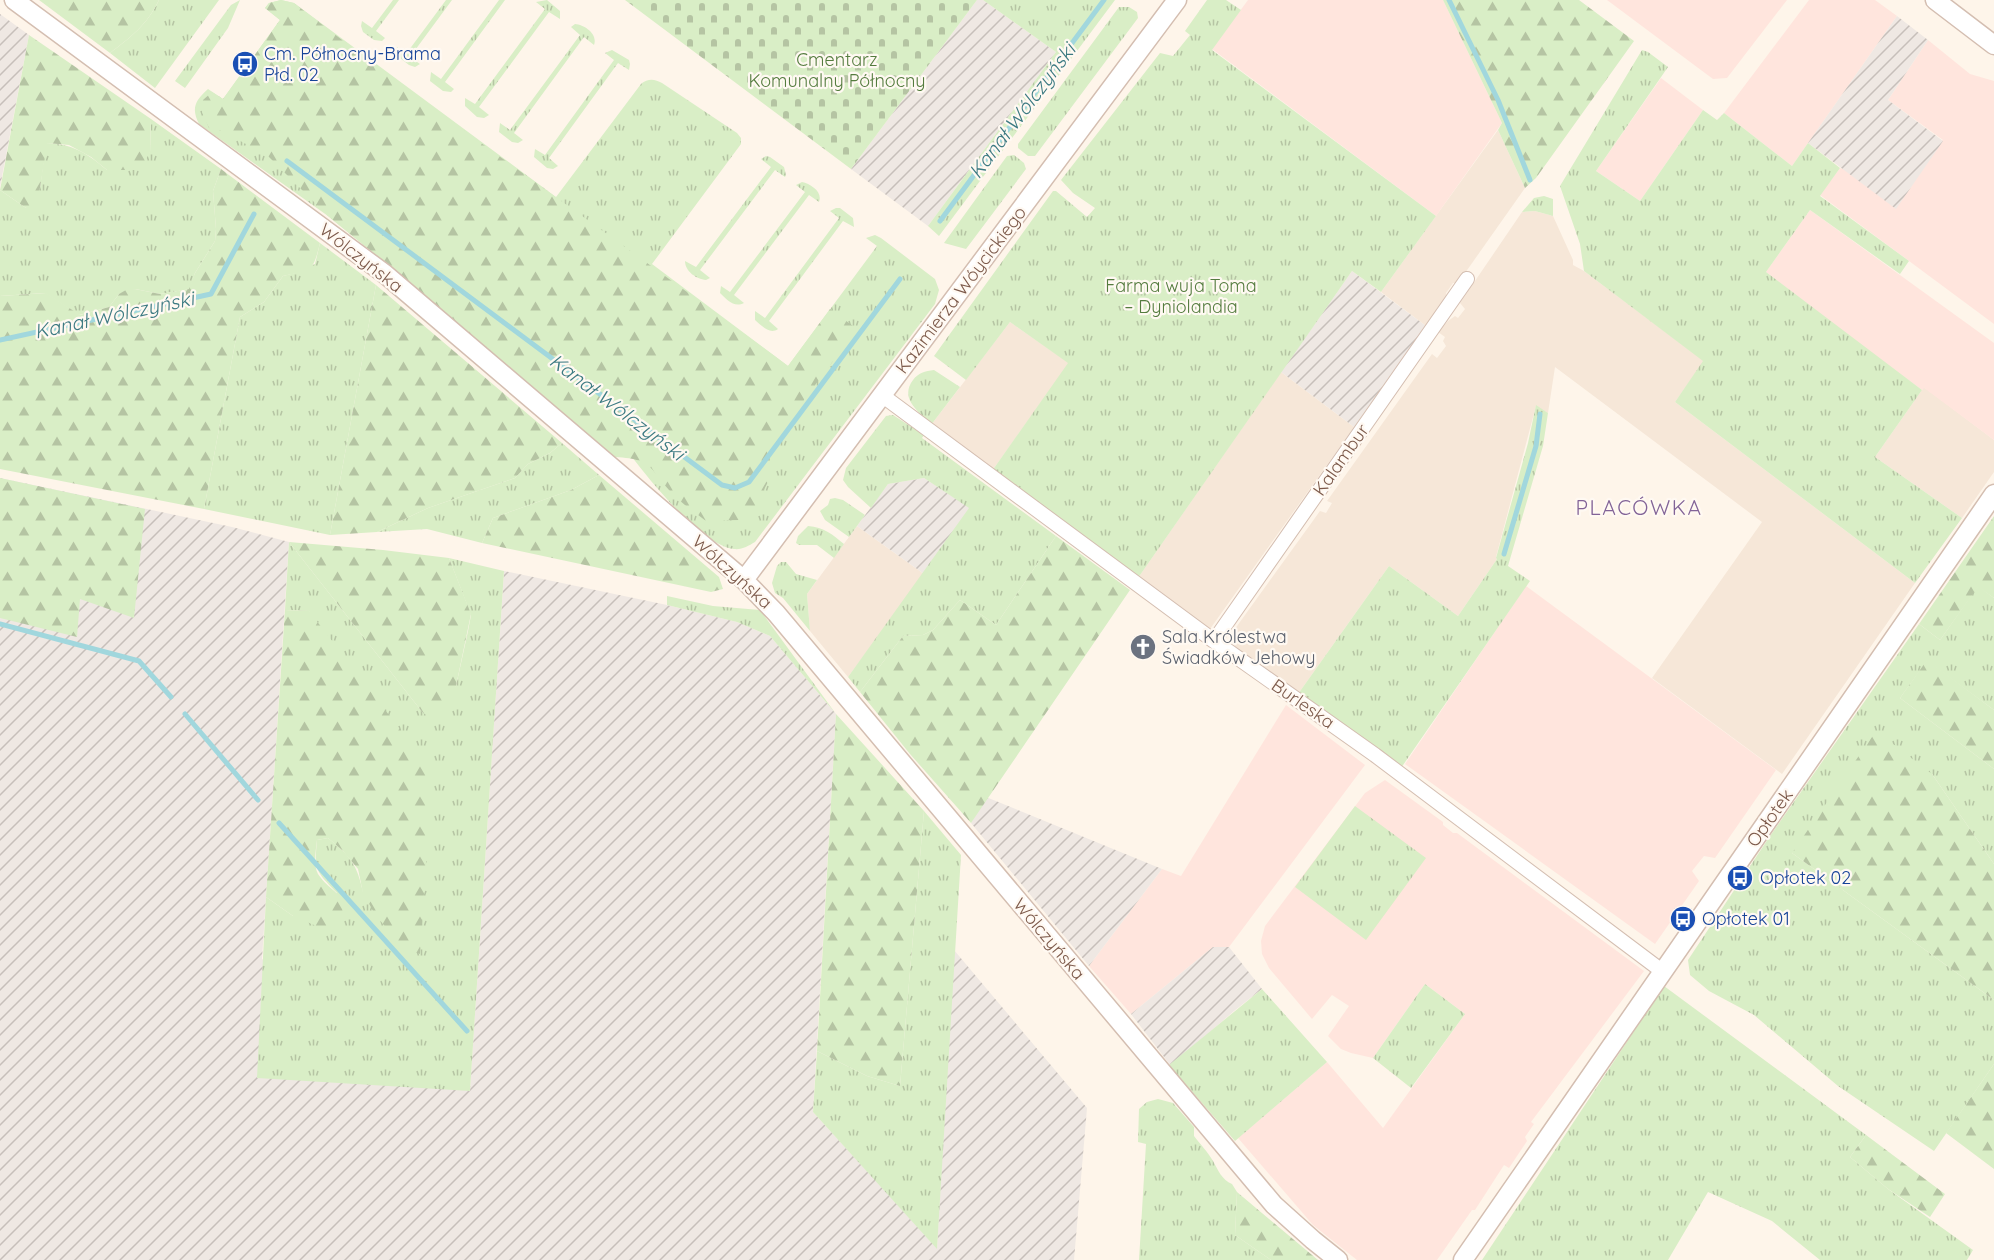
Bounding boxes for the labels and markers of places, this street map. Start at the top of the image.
place label: Cm. Północny-Brama Płd. 02 [264,42,441,86]
bus stop icon: Cm. Północny-Brama Płd. 02 [230,49,260,79]
place label: Sala Królestwa Świadków Jehowy [1162,625,1316,669]
church icon: Sala Królestwa Świadków Jehowy [1128,632,1158,662]
bus stop icon: Opłotek 02 [1725,863,1755,893]
place label: Opłotek 02 [1760,866,1851,889]
bus stop icon: Opłotek 01 [1668,904,1698,934]
place label: Opłotek 01 [1702,907,1790,930]

